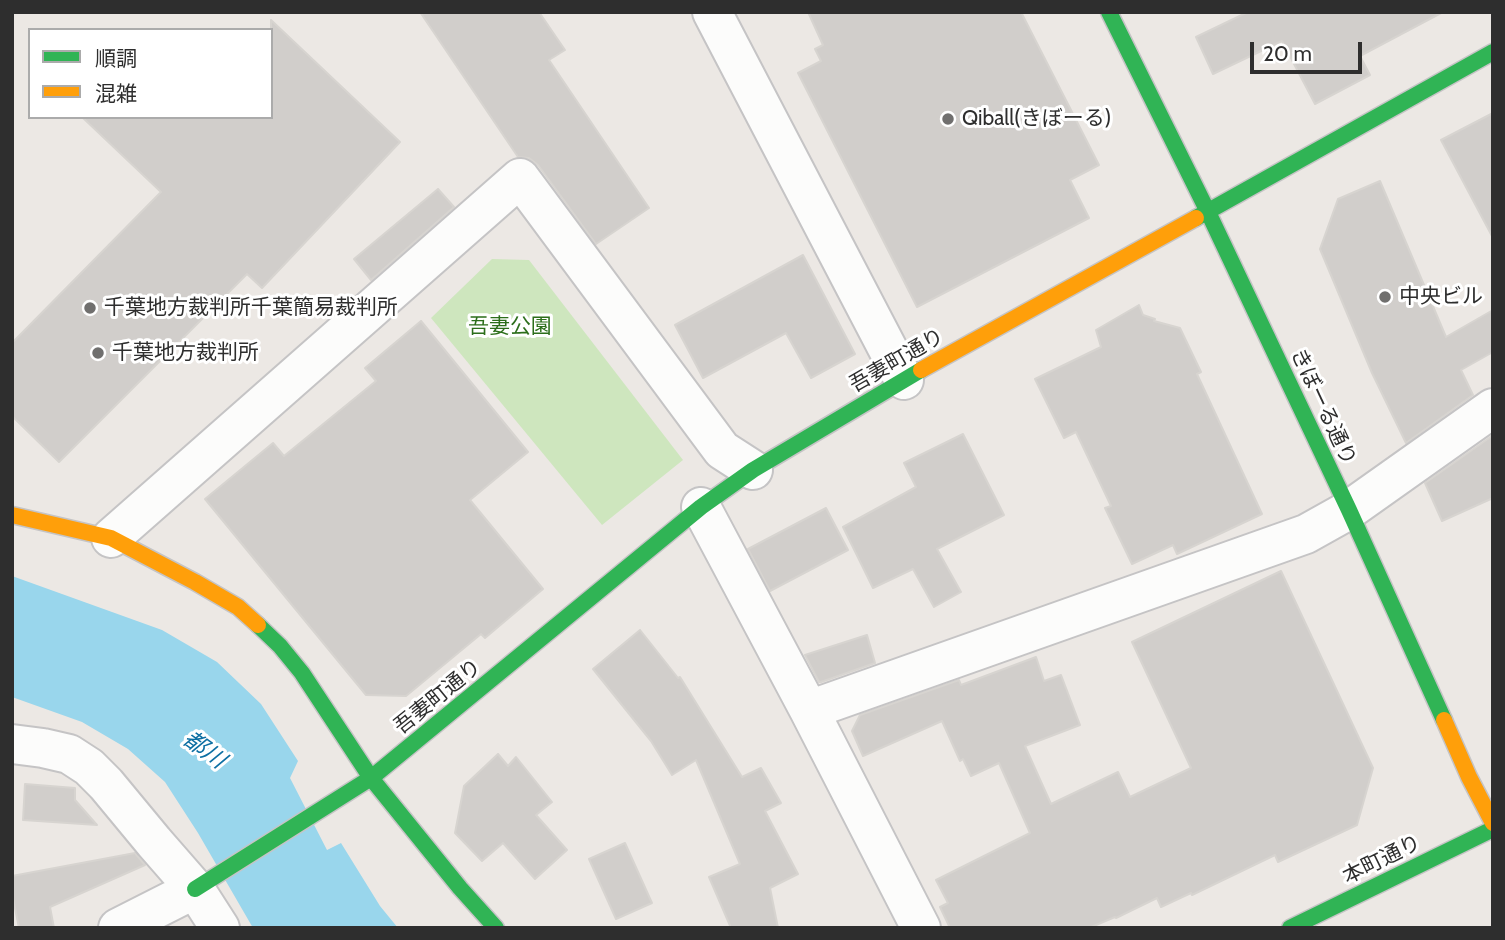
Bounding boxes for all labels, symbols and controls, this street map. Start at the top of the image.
legend [28,28,273,119]
scale bar [1253,28,1365,72]
text: 20 m [1263,41,1312,66]
text: 順調 [95,46,137,71]
text: 混雑 [95,81,137,106]
place label: Qiball(きぼーる) [962,106,1111,132]
marker: Qiball(きぼーる) [940,111,956,127]
place label: 中央ビル [1399,284,1483,310]
marker: 中央ビル [1377,289,1393,305]
place label: 千葉地方裁判所千葉簡易裁判所 [104,295,398,321]
marker: 千葉地方裁判所千葉簡易裁判所 [82,300,98,316]
park label: 吾妻公園 [468,314,552,340]
street label: 吾妻町通り [845,324,949,398]
place label: 千葉地方裁判所 [112,340,259,366]
marker: 千葉地方裁判所 [90,345,106,361]
street label: きぼーる通り [1285,345,1361,469]
street label: 吾妻町通り [389,654,487,740]
water label: 都川 [177,725,231,775]
street label: 本町通り [1339,830,1425,890]

